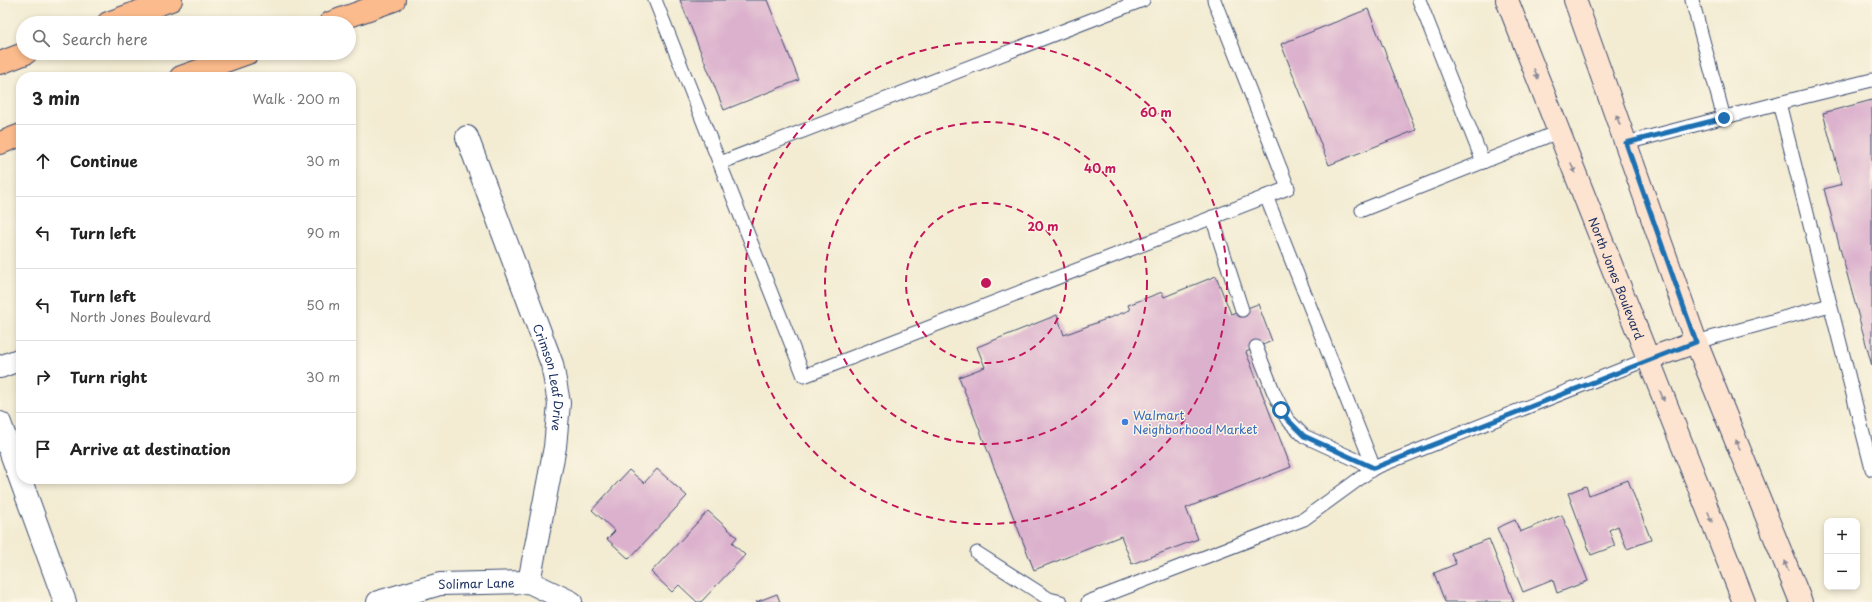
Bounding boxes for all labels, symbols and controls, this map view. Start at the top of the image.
search box [16,16,356,60]
icon: search [30,27,52,49]
text: Search here [62,27,148,50]
one-way arrow [1533,68,1539,80]
text: 3 min [32,85,80,111]
text: Walk · 200 m [252,89,340,108]
text: 60 m [1140,103,1172,121]
route end [1715,109,1733,127]
one-way arrow [1614,114,1620,126]
text: Continue [70,149,138,172]
icon: ahead [32,150,54,172]
text: 30 m [306,151,340,170]
text: 40 m [1084,159,1116,177]
one-way arrow [1570,163,1576,175]
street label: North Jones Boulevard [1584,214,1649,343]
text: 20 m [1027,217,1059,235]
text: Turn left [70,221,136,244]
icon: left [32,222,54,244]
text: 90 m [307,223,340,242]
centre of rings [979,276,993,290]
text: Turn left [70,284,136,307]
icon: left [32,294,54,316]
text: 50 m [306,295,340,314]
text: North Jones Boulevard [70,307,211,326]
street label: Crimson Leaf Drive [529,321,568,432]
text: Turn right [70,365,147,388]
icon: right [32,366,54,388]
text: 30 m [306,367,340,386]
one-way arrow [1660,390,1666,402]
route start [1272,401,1290,419]
place label: Walmart Neighborhood Market [1133,406,1258,438]
marker: Walmart Neighborhood Market [1120,417,1130,427]
text: Arrive at destination [70,437,231,460]
icon: arrive [32,438,54,460]
one-way arrow [1734,439,1740,451]
one-way arrow [1707,511,1713,523]
map controls [1824,518,1860,590]
button: + [1824,518,1860,554]
button: − [1824,554,1860,590]
one-way arrow [1783,559,1789,571]
street label: Solimar Lane [438,573,515,593]

